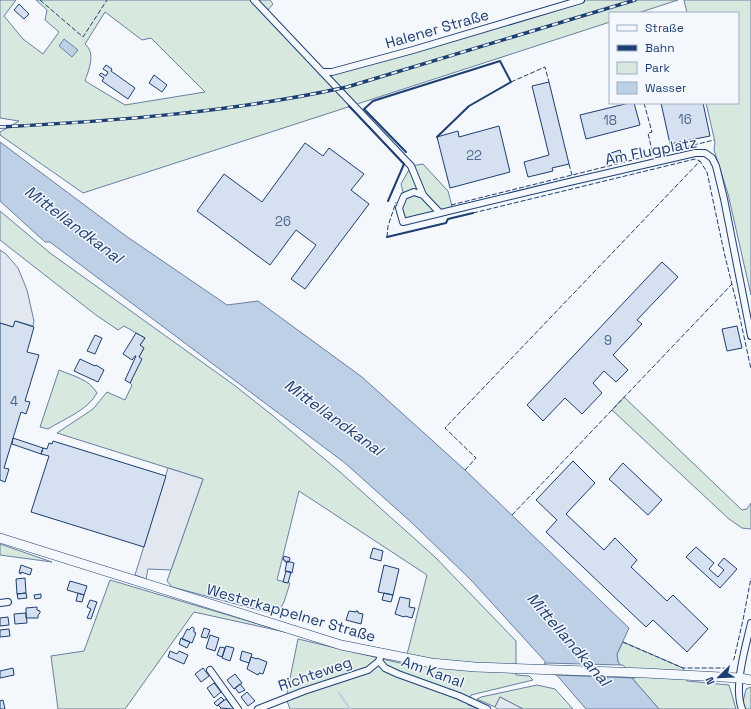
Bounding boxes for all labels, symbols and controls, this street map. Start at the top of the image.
street label: Halener Straße [383,5,491,52]
legend [609,12,739,104]
text: Straße [645,20,684,36]
text: Bahn [645,40,675,56]
text: Park [645,60,670,76]
text: Wasser [645,80,687,96]
house number: 16 [678,111,692,128]
house number: 18 [603,112,617,129]
street label: Am Flugplatz [603,132,698,169]
house number: 22 [466,147,482,164]
water label: Mittellandkanal [20,181,129,269]
house number: 26 [275,213,291,230]
house number: 9 [604,332,612,349]
water label: Mittellandkanal [280,374,389,462]
house number: 4 [10,393,18,410]
street label: Westerkappelner Straße [204,579,378,646]
water label: Mittellandkanal [522,588,616,692]
street label: Am Kanal [399,651,467,692]
street label: Richteweg [275,652,354,695]
north arrow [699,657,739,697]
text: N [702,675,718,687]

